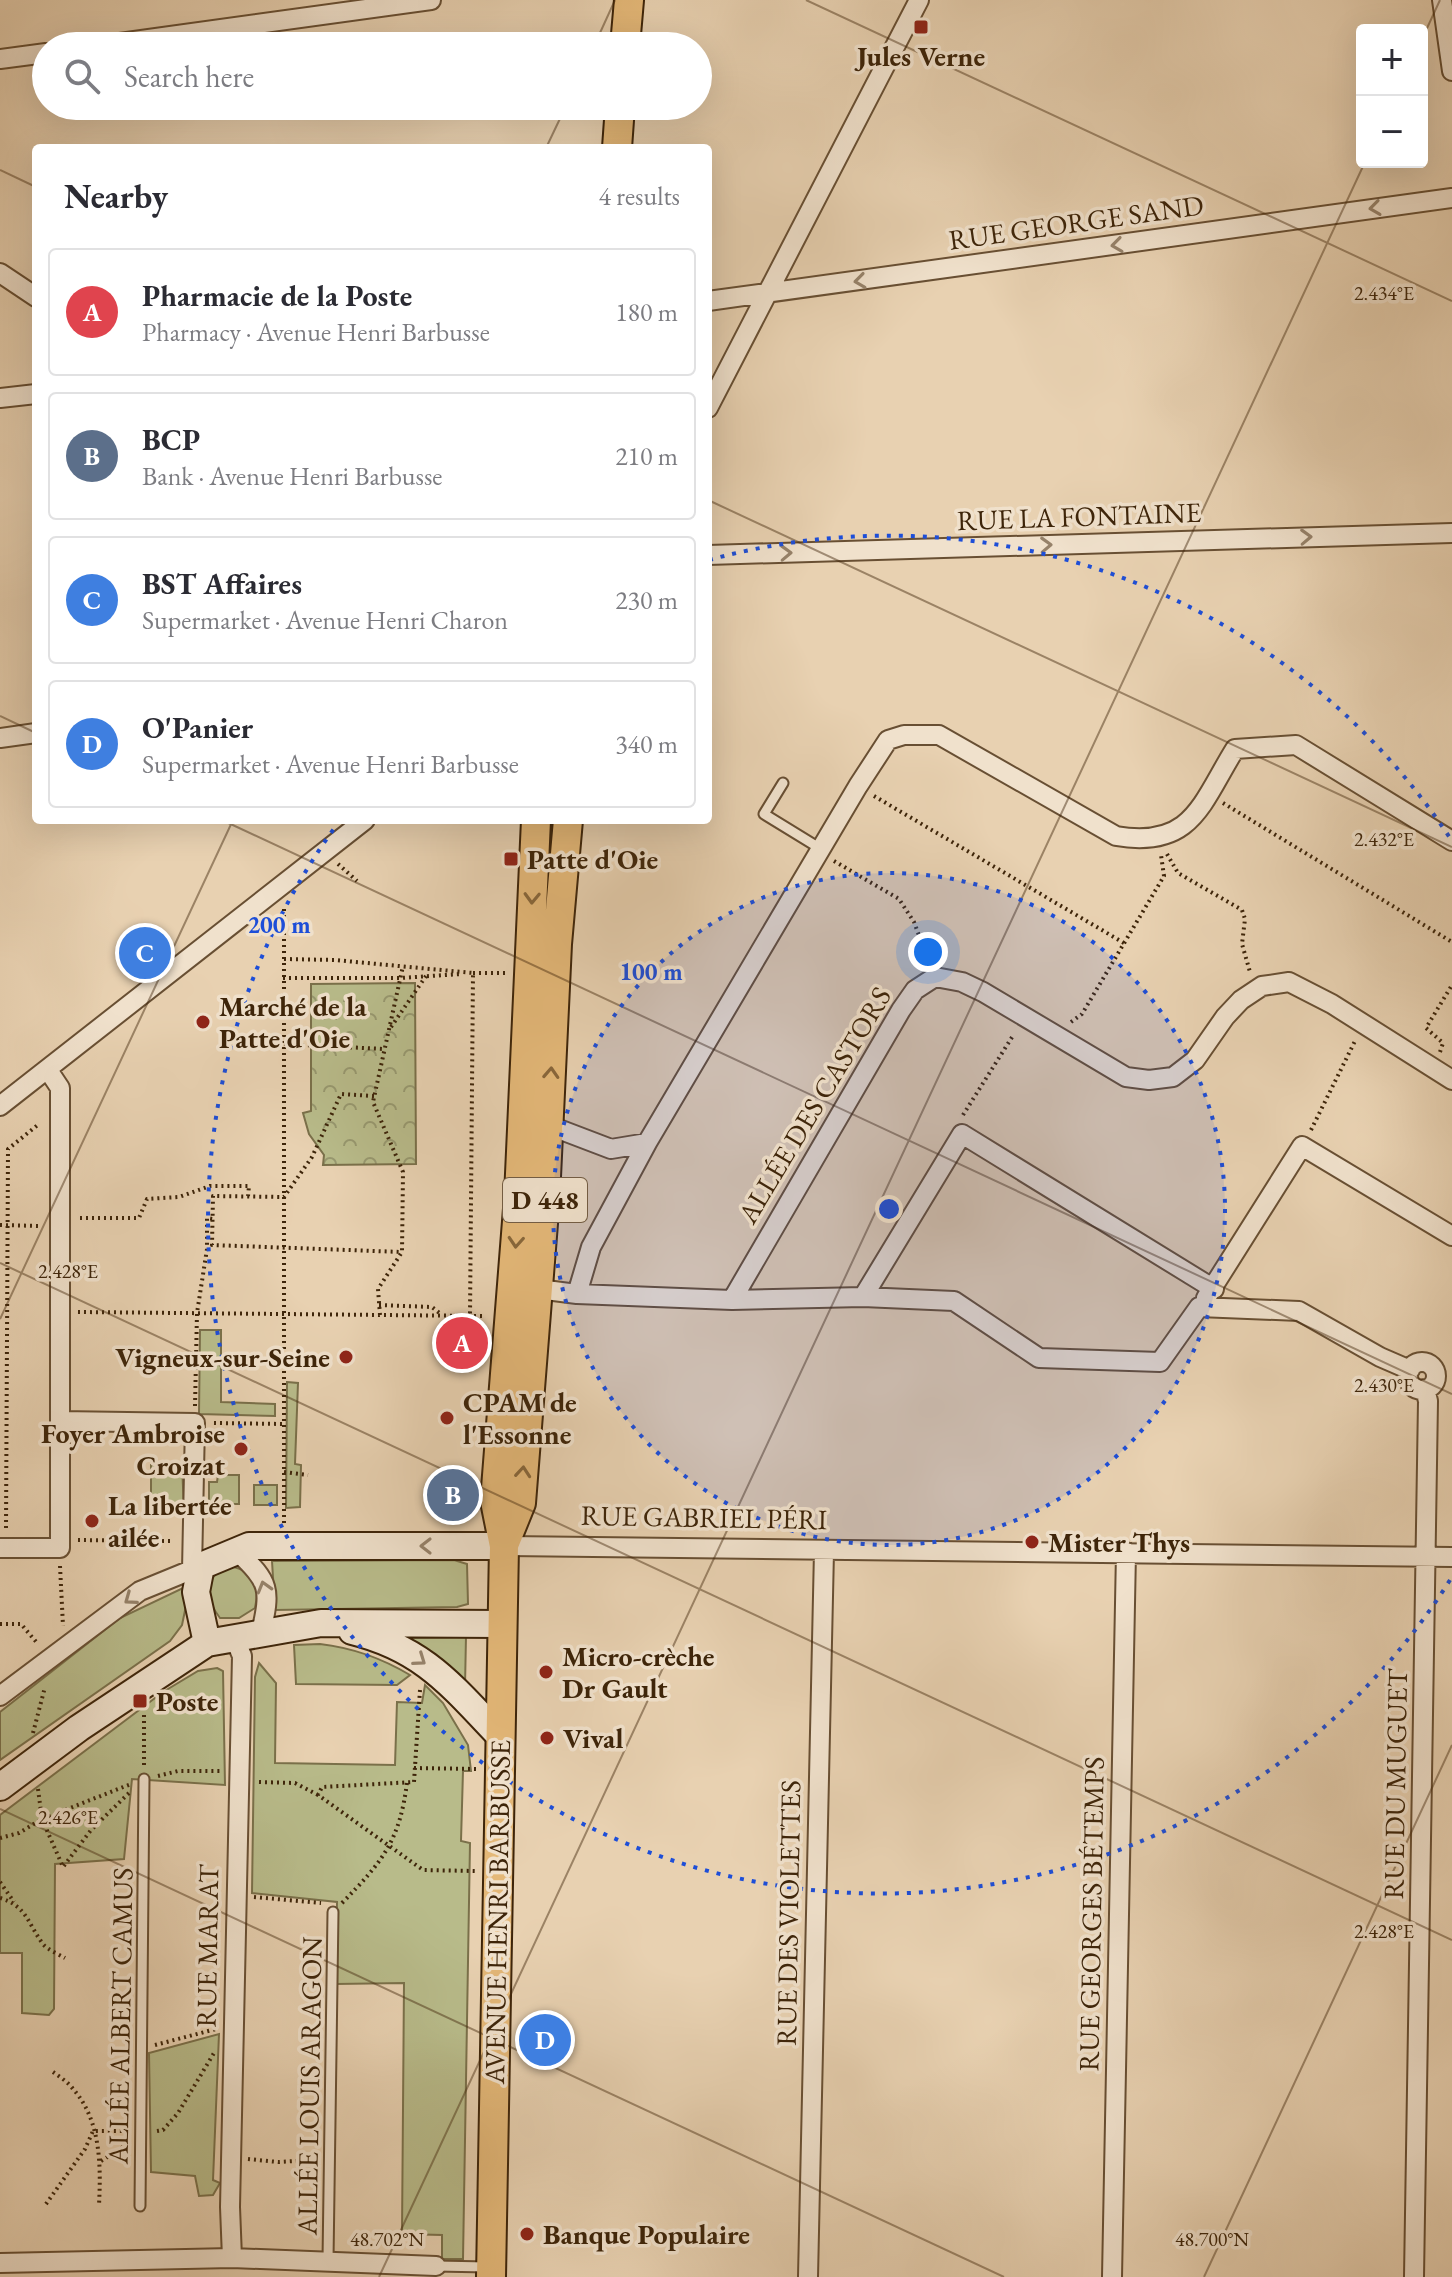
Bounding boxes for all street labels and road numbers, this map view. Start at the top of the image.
street label: RUE GEORGE SAND [946,186,1206,258]
street label: RUE LA FONTAINE [956,494,1202,538]
street label: ALLÉE DES CASTORS [729,980,899,1231]
road number: D 448 [503,1178,587,1222]
street label: RUE GABRIEL PÉRI [581,1497,828,1537]
street label: RUE DU MUGUET [1375,1668,1415,1900]
street label: AVENUE HENRI BARBUSSE [476,1739,518,2086]
street label: RUE GEORGES BÉTEMPS [1070,1756,1112,2072]
street label: RUE DES VIOLETTES [768,1780,808,2046]
street label: RUE MARAT [188,1864,226,2028]
street label: ALLÉE ALBERT CAMUS [99,1867,141,2166]
street label: ALLÉE LOUIS ARAGON [288,1936,330,2237]

